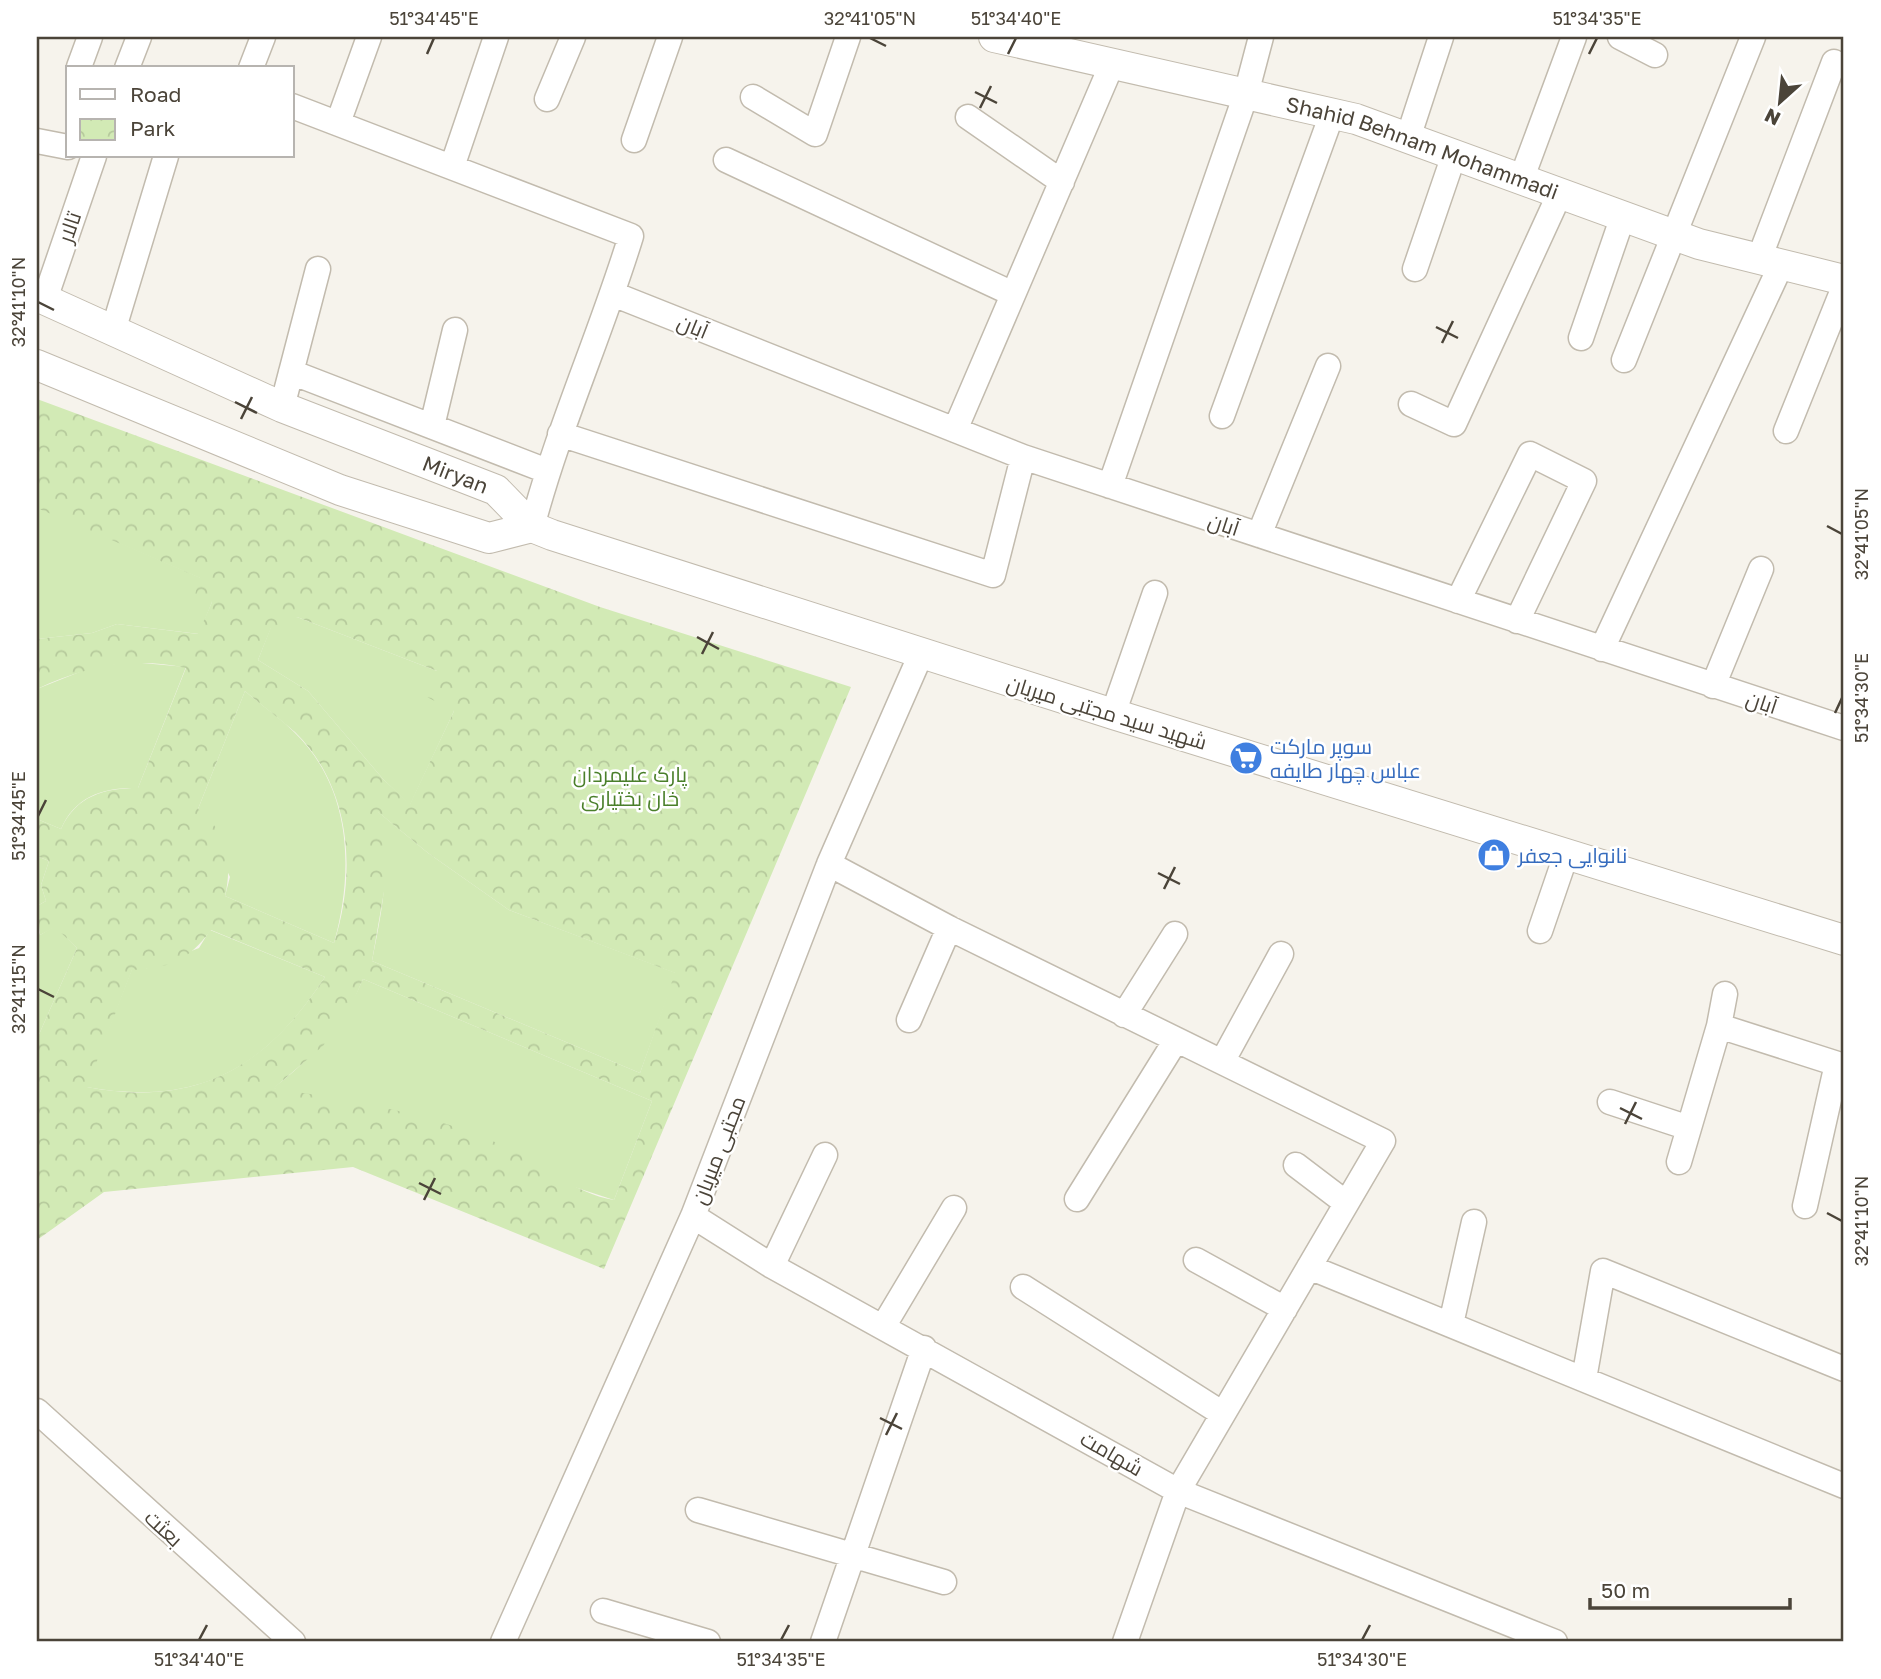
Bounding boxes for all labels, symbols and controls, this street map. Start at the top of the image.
text: 51°34'45"E [389,7,479,29]
text: 32°41'05"N [824,7,916,29]
text: 51°34'40"E [971,7,1061,29]
text: 51°34'35"E [1552,7,1642,29]
legend [66,66,294,158]
north arrow [1744,66,1814,136]
text: Road [130,81,181,107]
street label: Shahid Behnam Mohammadi [1284,91,1562,205]
text: N [1760,104,1784,131]
text: Park [130,115,176,141]
street label: تالار [51,208,86,247]
text: 32°41'10"N [7,257,29,347]
street label: آبان [673,308,713,345]
street label: Miryan [419,450,492,499]
text: 32°41'05"N [1850,488,1872,580]
street label: آبان [1205,507,1243,542]
text: 51°34'30"E [1850,653,1872,743]
street label: شهید سید مجتبی میریان [1003,669,1210,756]
street label: آبان [1743,685,1781,720]
place label: سوپر مارکت عباس چهار طایفه [1270,733,1421,785]
supermarket icon: سوپر مارکت عباس چهار طایفه [1227,739,1265,777]
park label: پارک علیمردان خان بختیاری [573,761,688,812]
text: 51°34'45"E [7,771,29,861]
shop icon: نانوایی جعفر [1475,836,1513,874]
place label: نانوایی جعفر [1517,842,1627,869]
text: 32°41'15"N [7,944,29,1034]
street label: مجتبی میریان [685,1092,752,1208]
text: 32°41'10"N [1850,1176,1872,1266]
street label: شهامت [1076,1425,1148,1482]
street label: بعثت [140,1504,188,1552]
scale bar [1590,1567,1790,1611]
text: 50 m [1601,1577,1650,1603]
text: 51°34'40"E [154,1648,244,1670]
text: 51°34'35"E [736,1648,826,1670]
text: 51°34'30"E [1317,1648,1407,1670]

